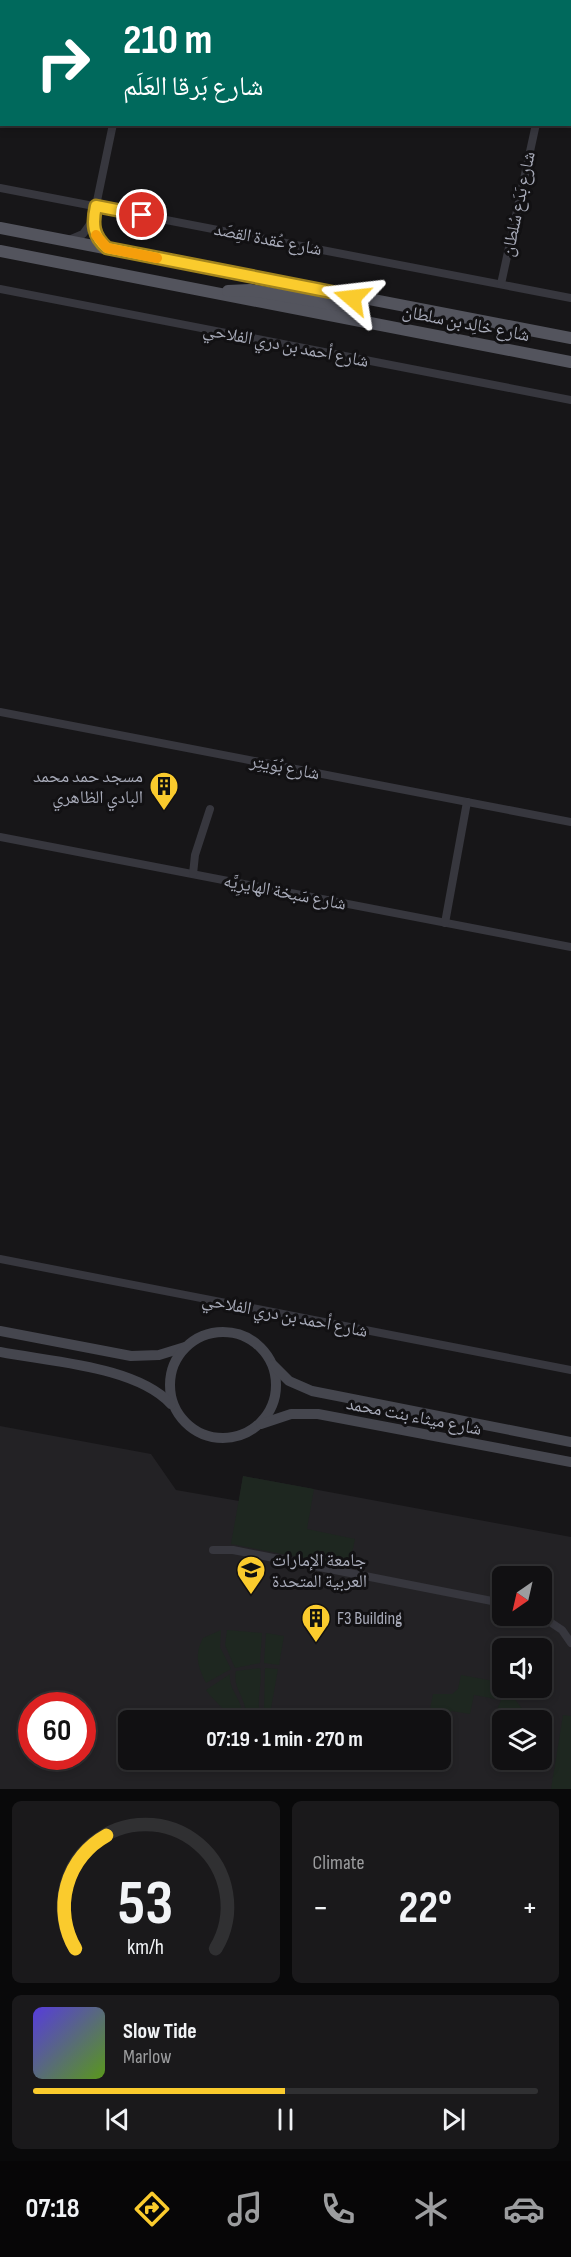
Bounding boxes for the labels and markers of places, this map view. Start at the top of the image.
pin [116,189,167,240]
place label: مسجد حمد محمد البادي الظاهري [33,766,143,812]
building icon: مسجد حمد محمد البادي الظاهري [148,770,180,812]
place label: جامعة الإمارات العربية المتحدة [272,1550,367,1592]
school or university icon: جامعة الإمارات العربية المتحدة [235,1554,267,1596]
building icon: F3 Building [300,1602,332,1644]
place label: F3 Building [337,1608,402,1629]

